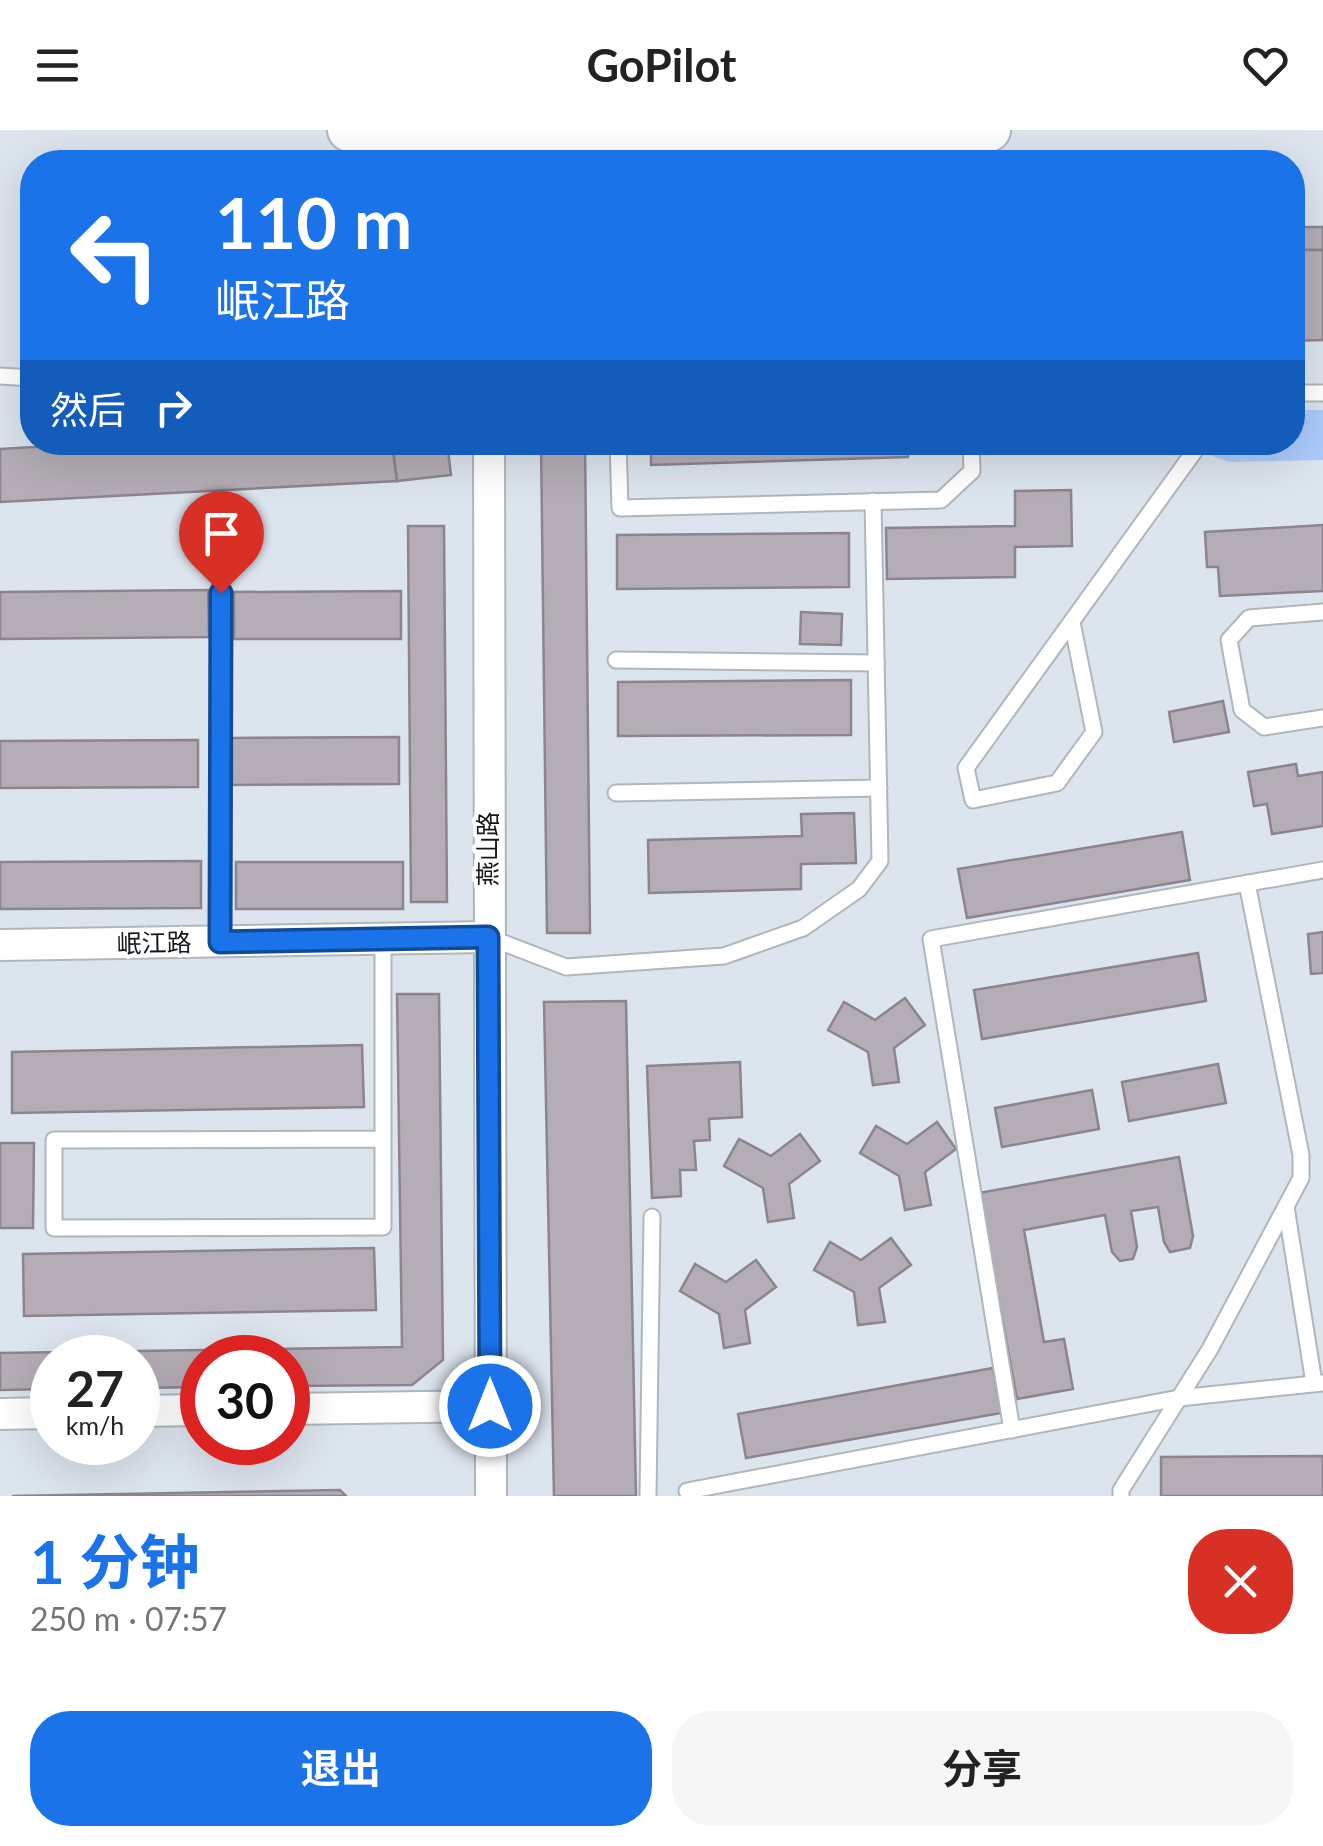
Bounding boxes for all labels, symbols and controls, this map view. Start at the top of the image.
icon: menu [30,38,85,93]
text: GoPilot [586,38,737,92]
icon: heart [1238,38,1293,93]
text: 110 m [215,180,412,264]
icon: left [50,190,180,320]
text: 岷江路 [215,273,350,327]
icon: right [146,380,201,435]
text: 然后 [50,386,126,432]
pin [179,491,264,594]
icon: arrive [194,506,249,561]
street label: 燕山路 [472,811,502,887]
street label: 岷江路 [116,926,192,958]
speed limit sign: 30 [180,1335,310,1465]
position arrow [438,1354,542,1458]
text: 27 [66,1358,124,1418]
text: km/h [66,1410,124,1440]
text: 1 分钟 [30,1525,199,1597]
button: close [1188,1529,1293,1634]
text: 250 m · 07:57 [30,1599,227,1638]
button: 退出 [30,1711,652,1826]
button: 分享 [672,1711,1293,1826]

